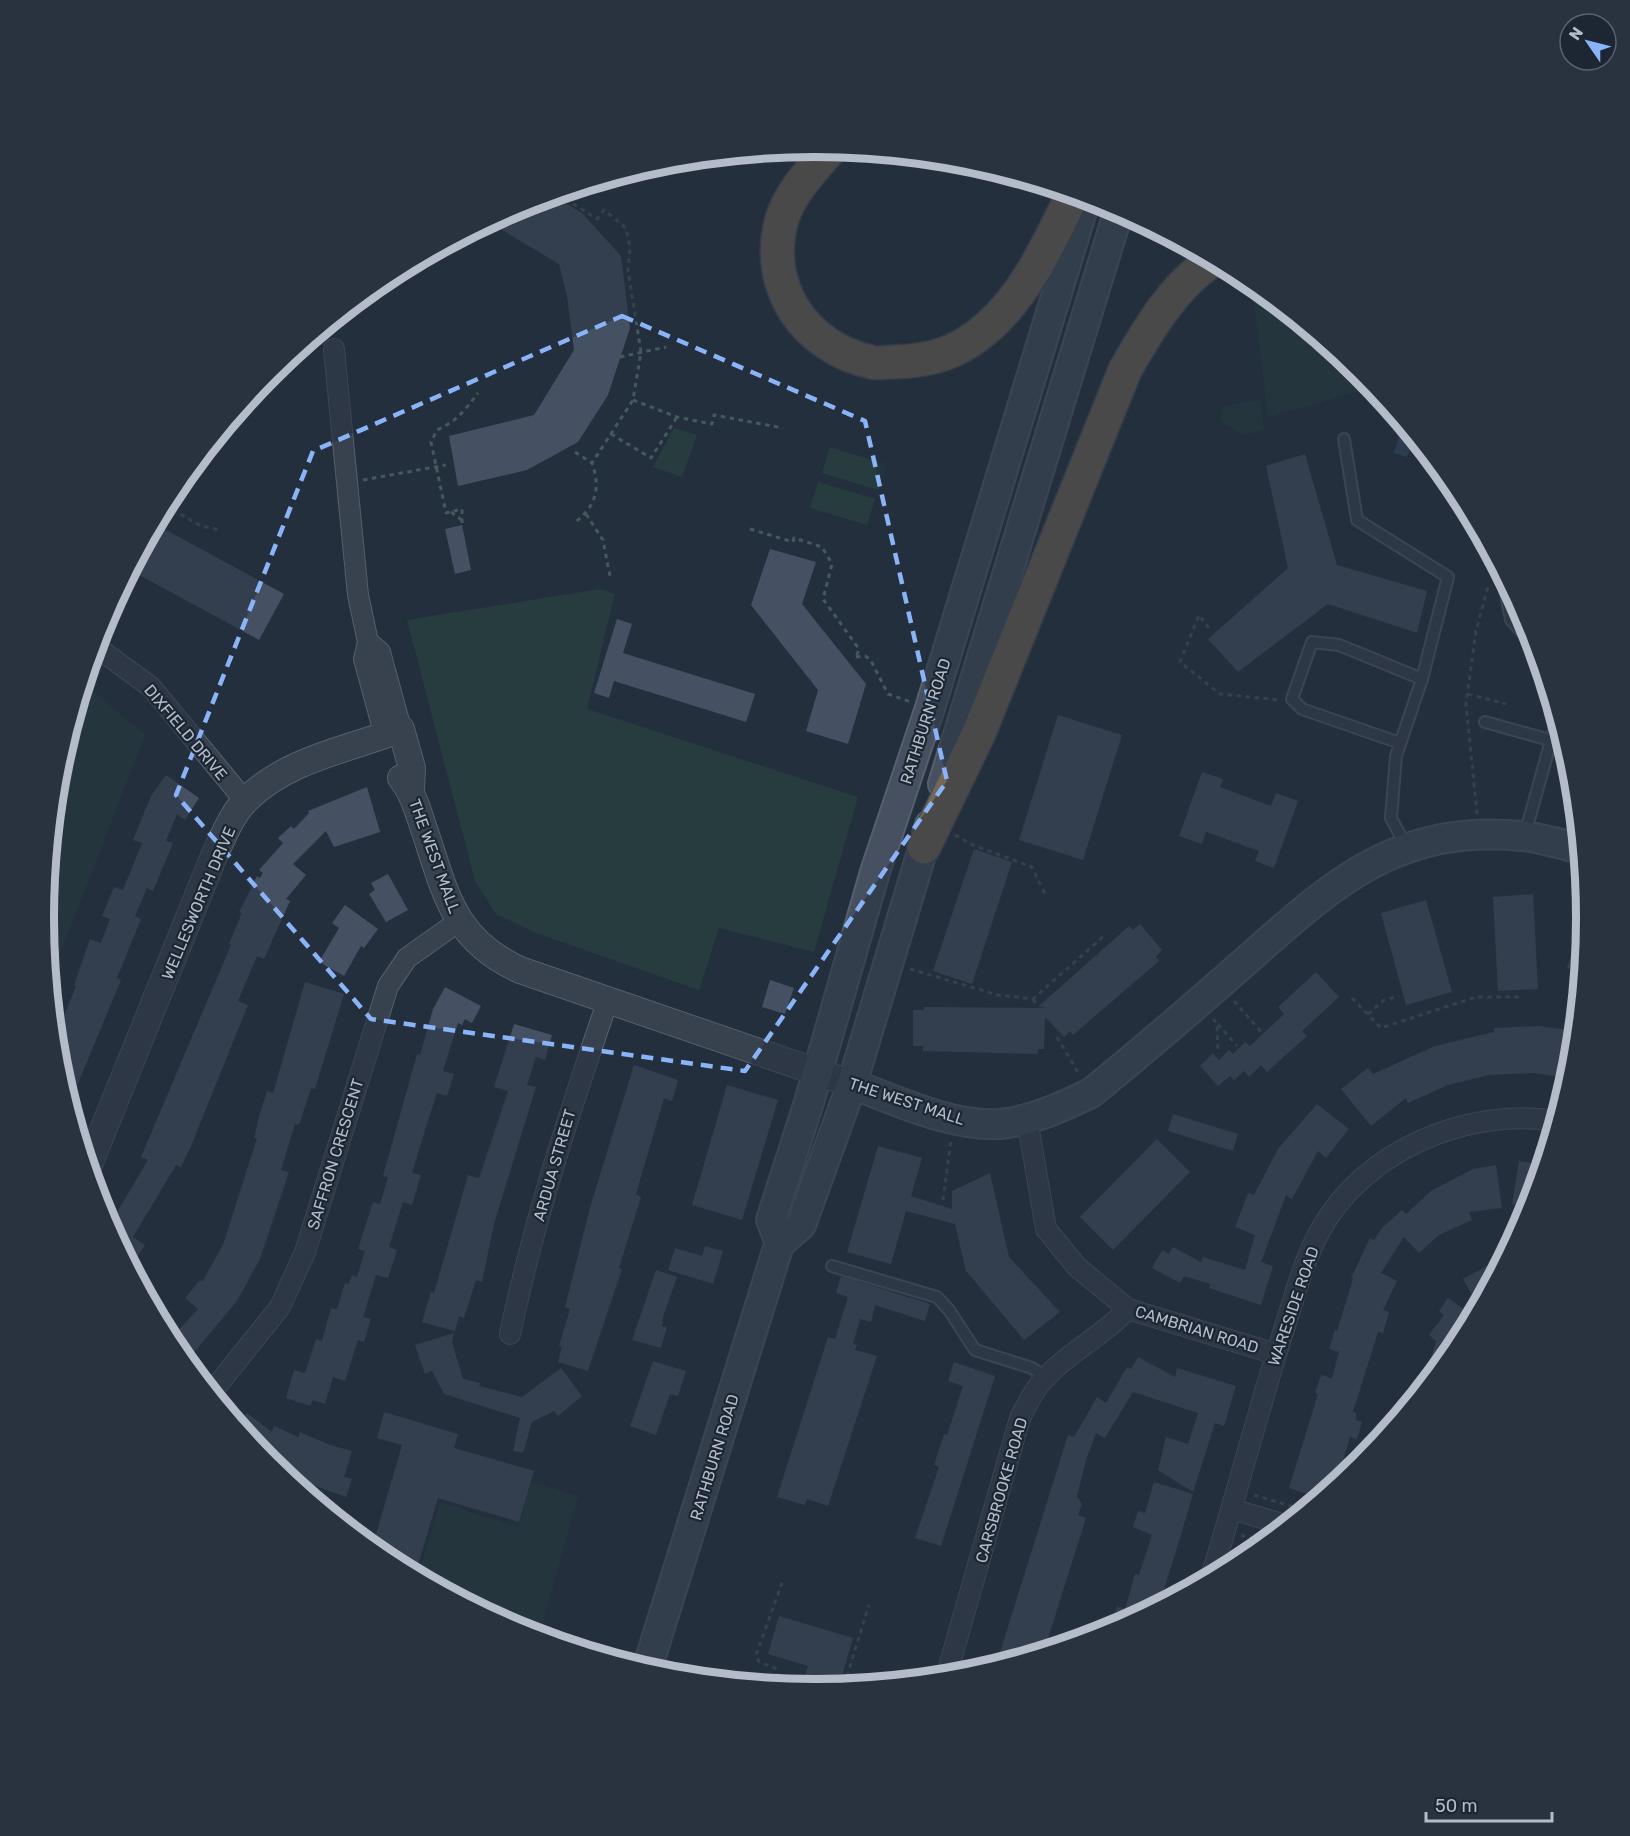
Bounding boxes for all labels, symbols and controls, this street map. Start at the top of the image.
north arrow [1558,12,1618,72]
text: N [1565,24,1587,44]
street label: RATHBURN ROAD [896,656,955,786]
street label: DIXFIELD DRIVE [140,681,231,784]
street label: THE WEST MALL [405,796,464,916]
street label: WELLESWORTH DRIVE [158,824,239,983]
street label: THE WEST MALL [847,1074,967,1129]
street label: SAFFRON CRESCENT [303,1076,368,1232]
street label: ARDUA STREET [529,1107,580,1223]
street label: WARESIDE ROAD [1264,1244,1323,1368]
street label: CAMBRIAN ROAD [1133,1302,1261,1357]
street label: RATHBURN ROAD [686,1392,743,1523]
street label: CARSBROOKE ROAD [972,1415,1031,1565]
scale bar [1426,1785,1552,1823]
text: 50 m [1435,1795,1478,1817]

